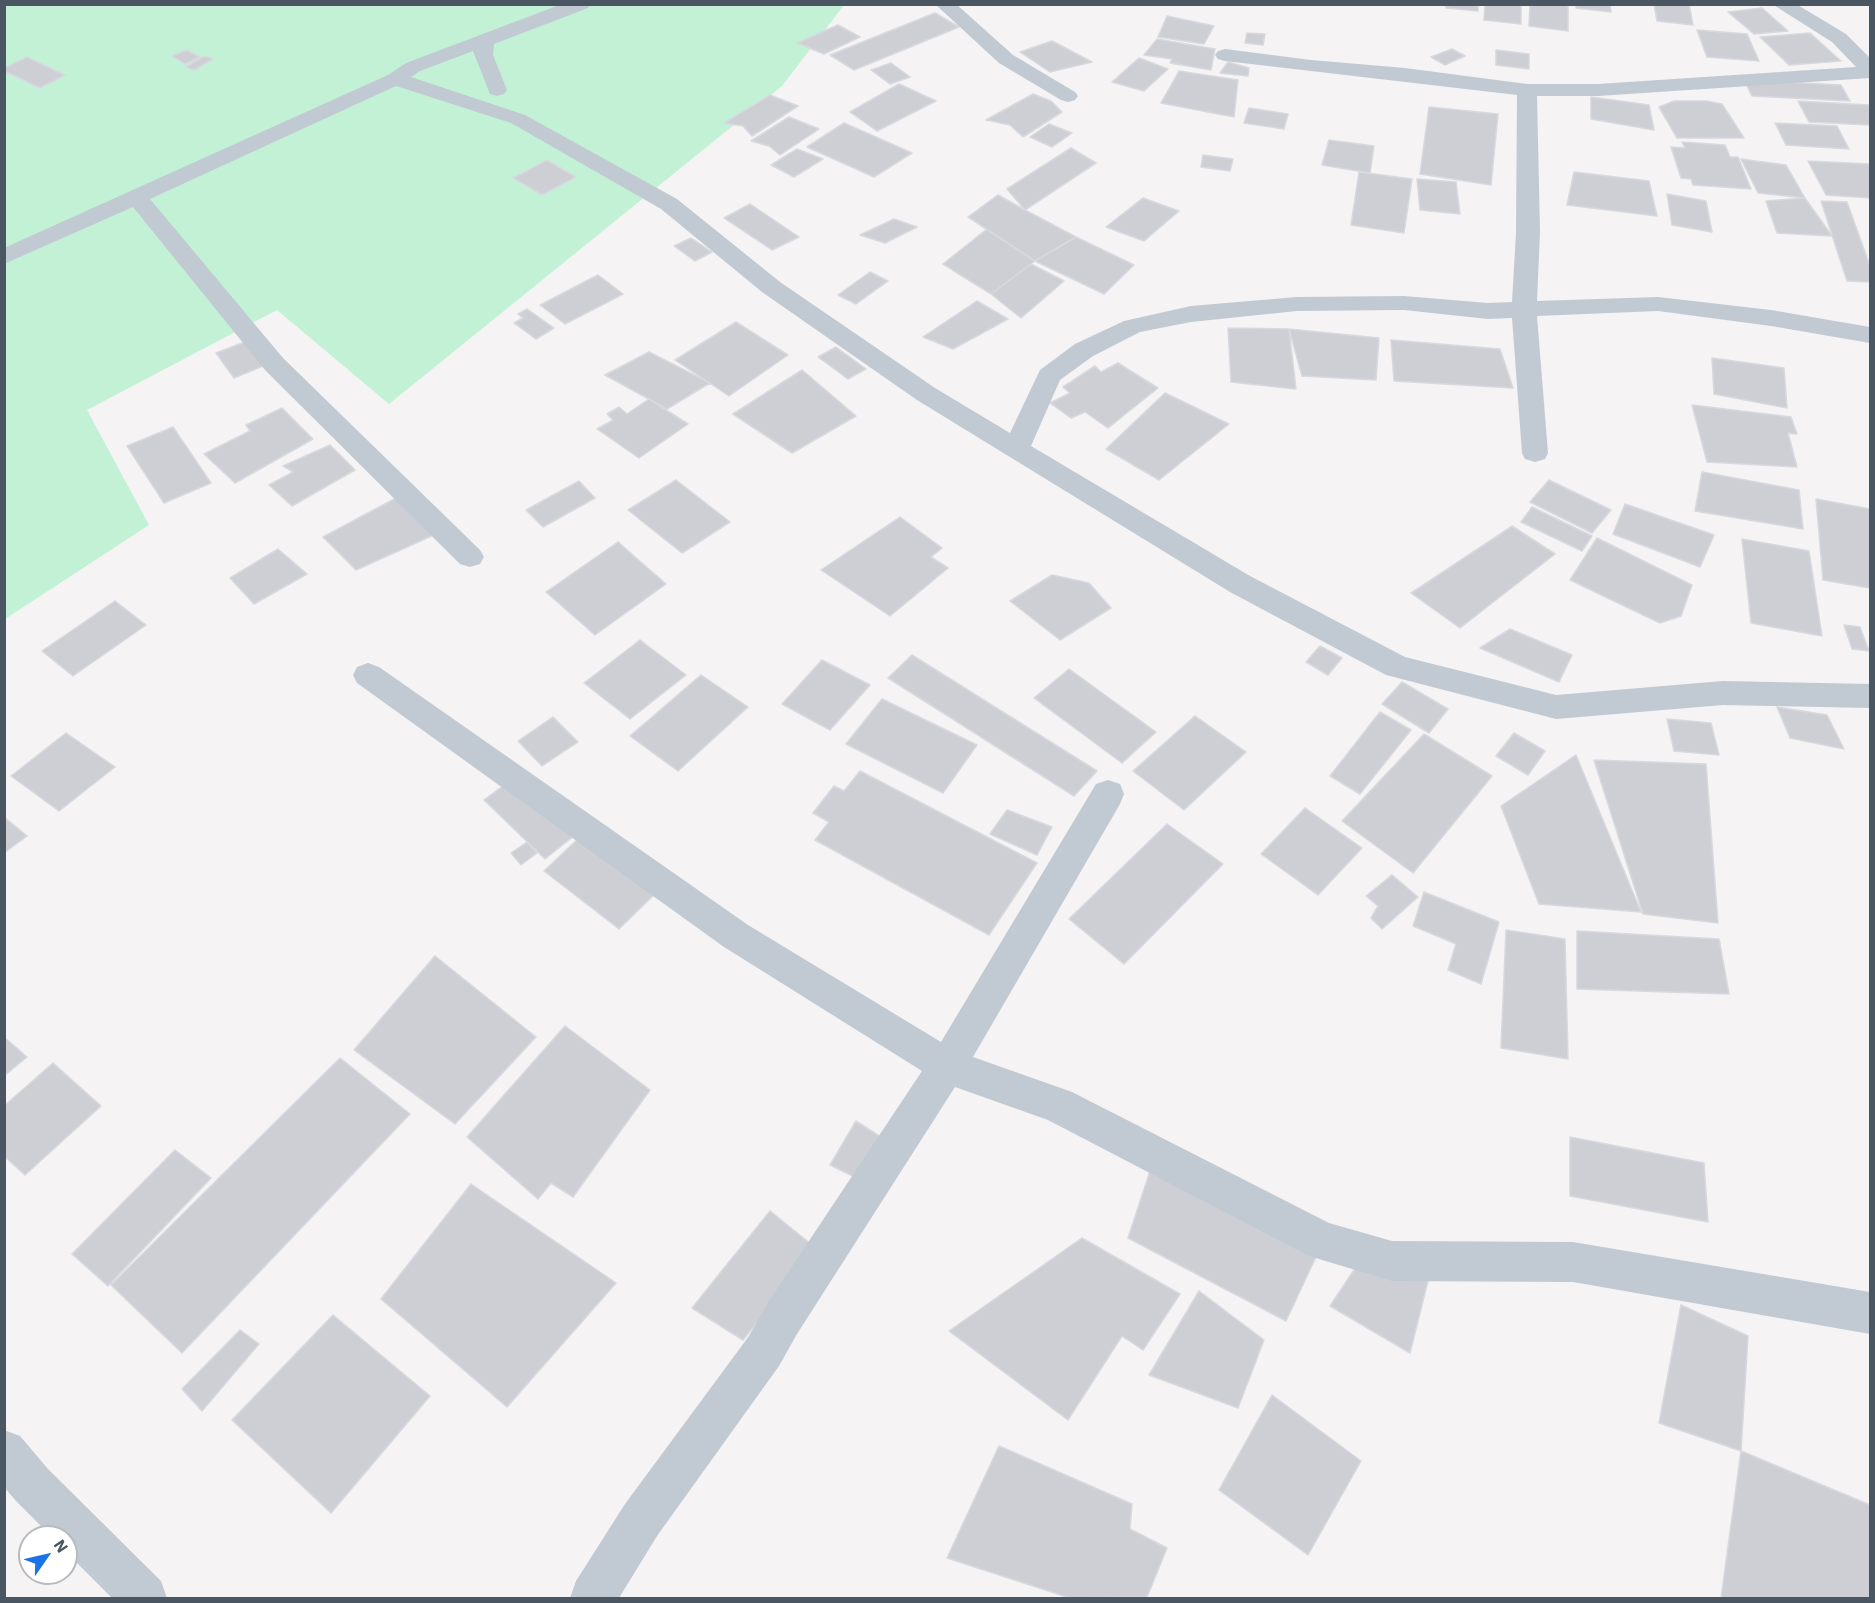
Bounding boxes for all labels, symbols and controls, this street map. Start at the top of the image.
north arrow [18,1525,78,1585]
text: N [50,1536,73,1556]

